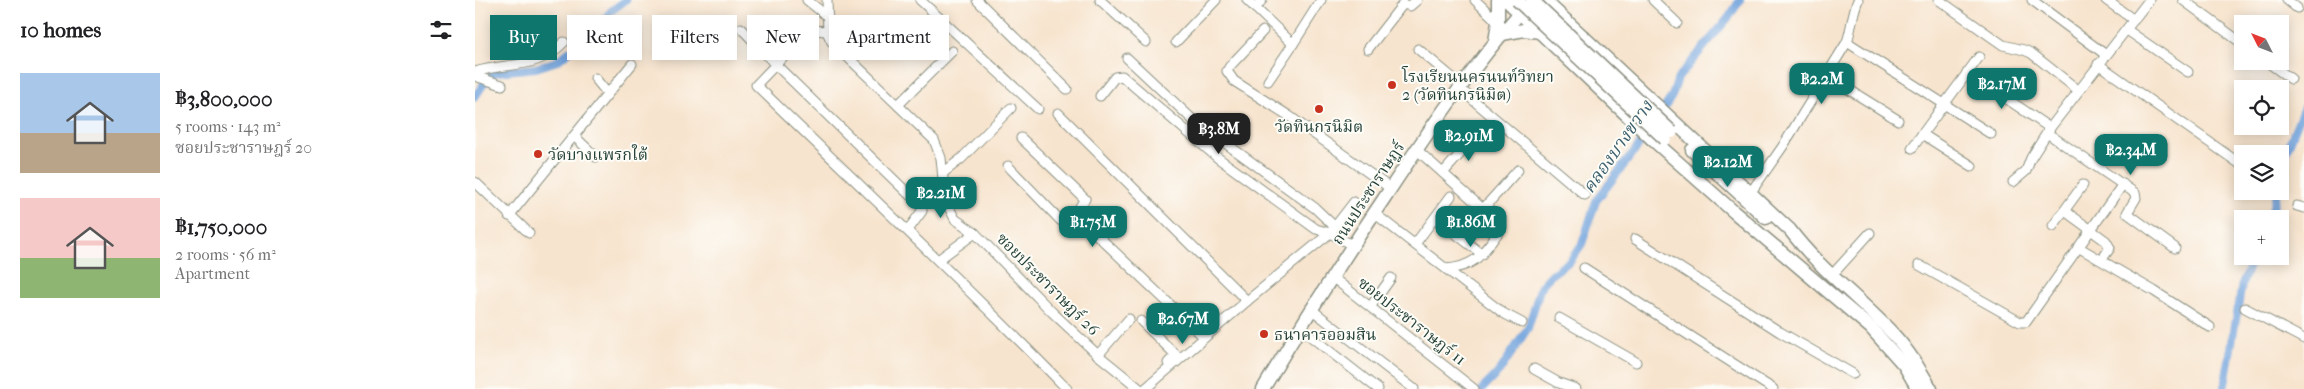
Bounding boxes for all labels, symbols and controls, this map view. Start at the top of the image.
chip: Buy [490,15,557,60]
chip: Rent [567,15,642,60]
chip: Filters [652,15,737,60]
chip: New [747,15,819,60]
chip: Apartment [829,15,949,60]
north arrow [2234,15,2289,70]
map controls [2234,15,2289,265]
icon: filters [427,16,455,44]
text: 10 homes [20,18,101,42]
pin: ฿2.2M [1787,62,1857,105]
place label: โรงเรียนนครนนท์วิทยา 2 (วัดทินกรนิมิต) [1401,66,1554,104]
pin: ฿2.17M [1961,68,2043,110]
text: ฿2.2M [1800,69,1844,88]
text: ฿2.17M [1978,74,2026,93]
marker: โรงเรียนนครนนท์วิทยา 2 (วัดทินกรนิมิต) [1386,79,1398,91]
button: locate [2234,80,2289,135]
text: ฿3,800,000 [175,87,273,111]
icon: home [60,93,120,153]
water label: คลองบางขวาง [1578,96,1658,197]
marker: วัดทินกรนิมิต [1313,103,1325,115]
pin: ฿3.8M [1184,112,1254,155]
text: 5 rooms · 143 m² [175,117,280,136]
place label: วัดทินกรนิมิต [1275,117,1363,136]
text: ฿3.8M [1198,119,1240,138]
pin: ฿2.91M [1428,120,1510,162]
text: ฿2.91M [1445,126,1493,145]
pin: ฿2.34M [2090,134,2172,176]
street label: ถนนประชาราษฎร์ [1328,137,1409,248]
text: ซอยประชาราษฎร์ 20 [175,138,312,157]
text: ฿2.34M [2106,140,2156,159]
place label: วัดบางแพรกใต้ [548,144,648,164]
button: layers [2234,145,2289,200]
pin: ฿2.12M [1687,146,1769,188]
marker: วัดบางแพรกใต้ [532,148,544,160]
text: ฿2.12M [1704,152,1752,171]
pin: ฿2.21M [900,176,982,219]
text: ฿2.21M [917,183,965,202]
pin: ฿1.75M [1052,206,1134,248]
pin: ฿1.86M [1430,206,1512,248]
button: + [2234,210,2289,265]
text: ฿1.75M [1070,212,1116,231]
text: ฿1.86M [1446,212,1496,231]
text: ฿1,750,000 [175,215,267,239]
icon: home [60,218,120,278]
street label: ซอยประชาราษฎร์ 26 [993,229,1103,339]
text: 2 rooms · 56 m² [175,245,276,264]
text: Apartment [175,264,250,283]
street label: ซอยประชาราษฎร์ 11 [1354,273,1470,369]
pin: ฿2.67M [1142,302,1224,345]
text: ฿2.67M [1157,309,1209,328]
place label: ธนาคารออมสิน [1274,325,1376,344]
marker: ธนาคารออมสิน [1258,328,1270,340]

